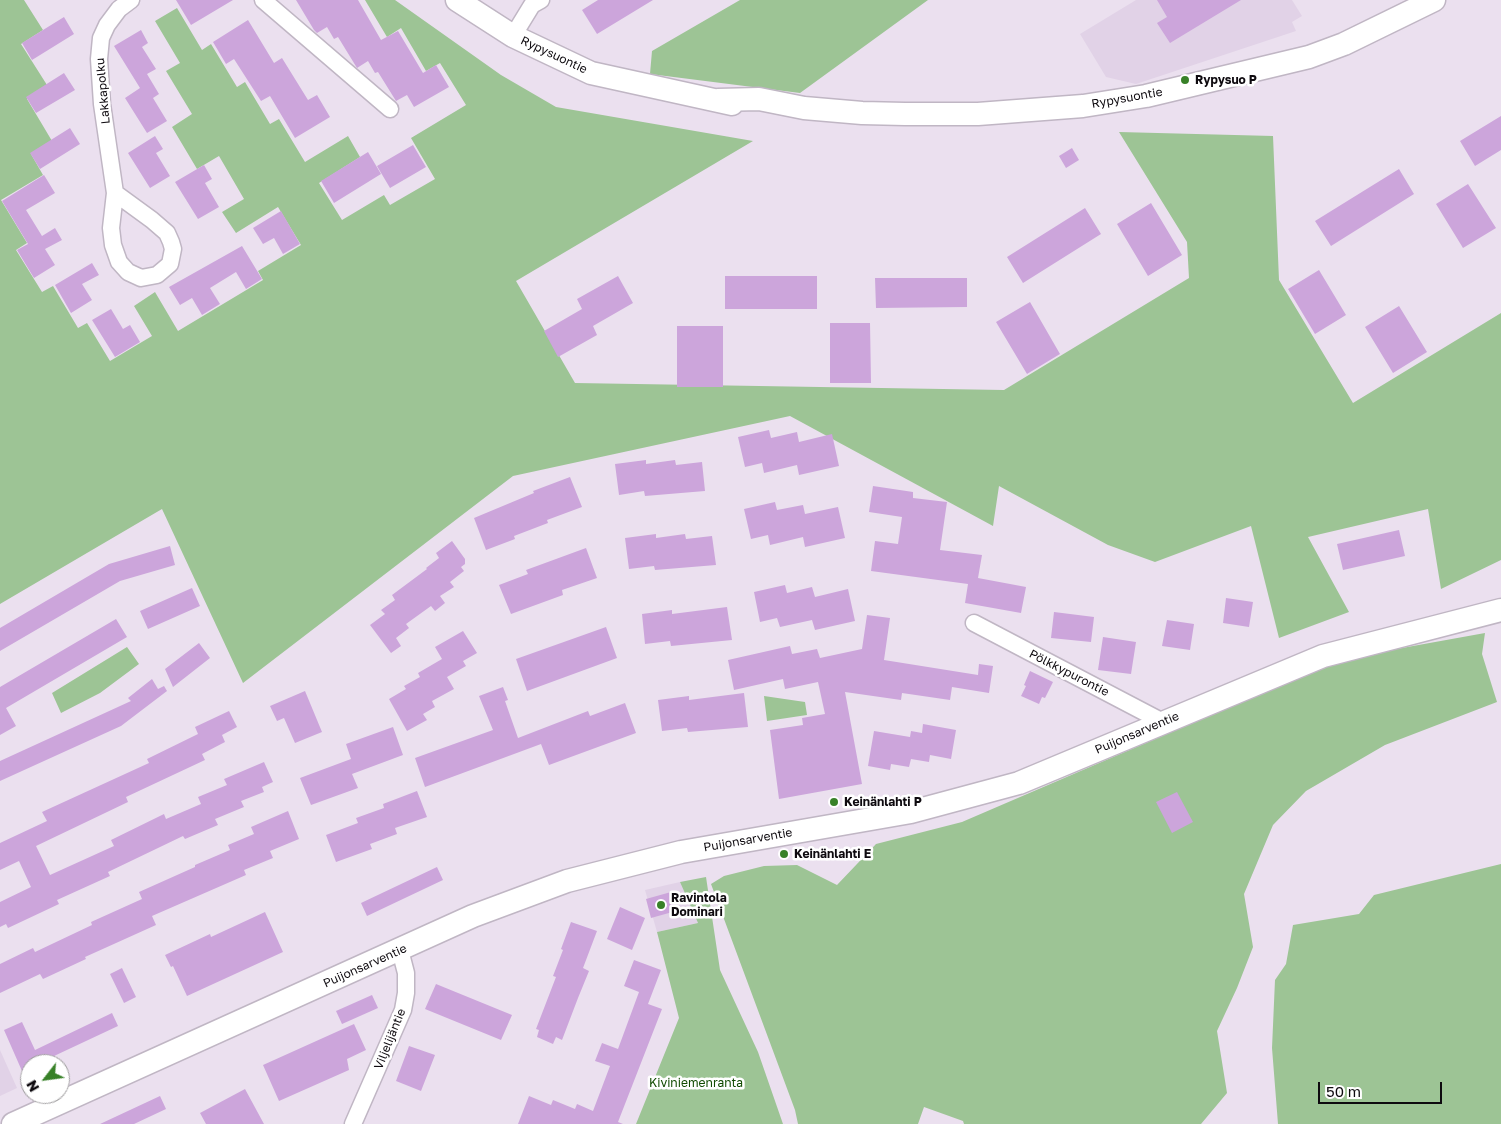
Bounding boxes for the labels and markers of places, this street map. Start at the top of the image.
place label: Rypysuo P [1195,73,1257,87]
marker: Rypysuo P [1179,74,1191,86]
place label: Keinänlahti P [844,795,922,809]
marker: Keinänlahti P [828,796,840,808]
place label: Keinänlahti E [794,847,871,861]
marker: Keinänlahti E [778,848,790,860]
place label: Ravintola Dominari [671,891,727,919]
marker: Ravintola Dominari [655,899,667,911]

